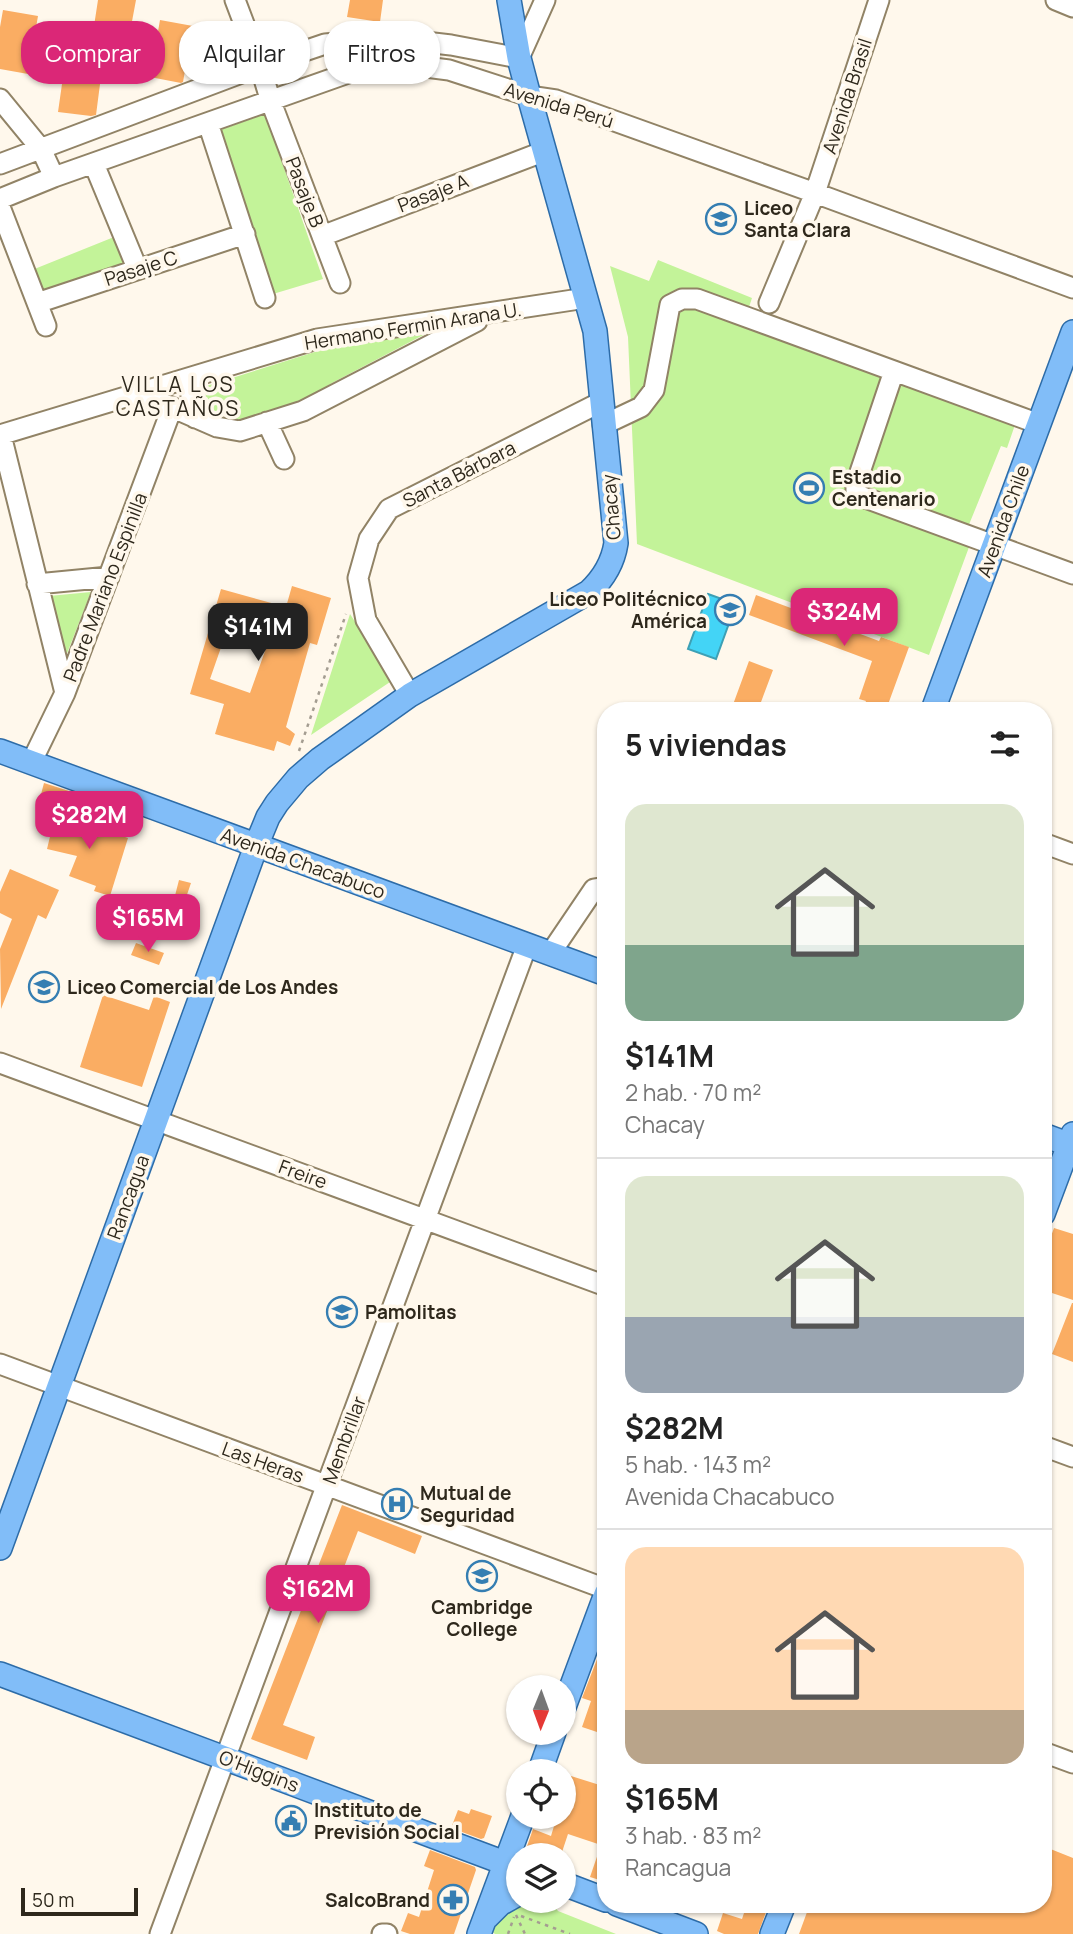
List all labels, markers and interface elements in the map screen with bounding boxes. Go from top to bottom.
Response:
chip: Comprar [21,21,165,84]
chip: Alquilar [179,21,310,84]
chip: Filtros [324,21,440,84]
street label: Avenida Brasil [816,35,878,157]
street label: Avenida Perú [501,76,617,134]
street label: Pasaje B [280,153,330,231]
street label: Pasaje A [394,168,472,218]
place label: Liceo Santa Clara [744,195,851,243]
school or university icon: Liceo Santa Clara [704,202,738,236]
street label: Pasaje C [101,244,181,292]
street label: Hermano Fermin Arana U. [303,296,523,356]
district label: VILLA LOS CASTAÑOS [116,370,240,422]
street label: Santa Bárbara [398,434,520,514]
street label: Avenida Chile [971,461,1035,581]
place label: Estadio Centenario [832,464,935,512]
sports icon: Estadio Centenario [792,471,826,505]
street label: Chacay [595,473,627,541]
street label: Padre Mariano Espinilla [57,489,153,685]
place label: Liceo Politécnico América [549,586,707,634]
pin: $324M [795,588,893,648]
school or university icon: Liceo Politécnico América [713,593,747,627]
text: $324M [807,595,881,627]
pin: $141M [209,604,307,663]
text: $141M [224,610,292,642]
text: 5 viviendas [625,724,787,765]
icon: filters [986,725,1024,763]
pin: $282M [40,792,138,851]
text: $282M [51,798,127,830]
street label: Avenida Chacabuco [217,821,389,905]
icon: home [762,849,888,975]
pin: $165M [99,894,197,954]
text: $165M [112,901,184,933]
school or university icon: Liceo Comercial de Los Andes [27,970,61,1004]
place label: Liceo Comercial de Los Andes [67,974,338,1000]
text: $141M [625,1035,714,1076]
text: 2 hab. · 70 m² [625,1076,761,1108]
text: Chacay [625,1108,705,1140]
street label: Rancagua [101,1151,155,1243]
street label: Freire [275,1153,331,1195]
icon: home [762,1221,888,1347]
school or university icon: Pamolitas [325,1295,359,1329]
place label: Pamolitas [365,1299,457,1325]
street label: Membrillar [316,1392,372,1488]
text: $282M [625,1407,724,1448]
street label: Las Heras [219,1435,307,1489]
text: 5 hab. · 143 m² [625,1448,771,1480]
place label: Mutual de Seguridad [420,1480,515,1528]
text: Avenida Chacabuco [625,1480,835,1512]
hospital icon: Mutual de Seguridad [380,1487,414,1521]
school or university icon: Cambridge College [465,1559,499,1593]
pin: $162M [269,1566,367,1625]
text: $162M [282,1572,354,1604]
icon: home [762,1592,888,1718]
place label: Cambridge College [431,1594,533,1642]
north arrow [506,1675,576,1745]
map controls [506,1675,576,1913]
street label: O'Higgins [215,1744,303,1798]
button: locate [506,1759,576,1829]
text: $165M [625,1778,719,1819]
place label: Instituto de Previsión Social [314,1797,460,1845]
public building icon: Instituto de Previsión Social [274,1804,308,1838]
text: 3 hab. · 83 m² [625,1819,762,1851]
button: layers [506,1843,576,1913]
text: Rancagua [625,1851,731,1883]
pharmacy icon: SalcoBrand [436,1883,470,1917]
scale bar [21,1885,138,1917]
text: 50 m [32,1887,74,1913]
place label: SalcoBrand [325,1887,430,1913]

